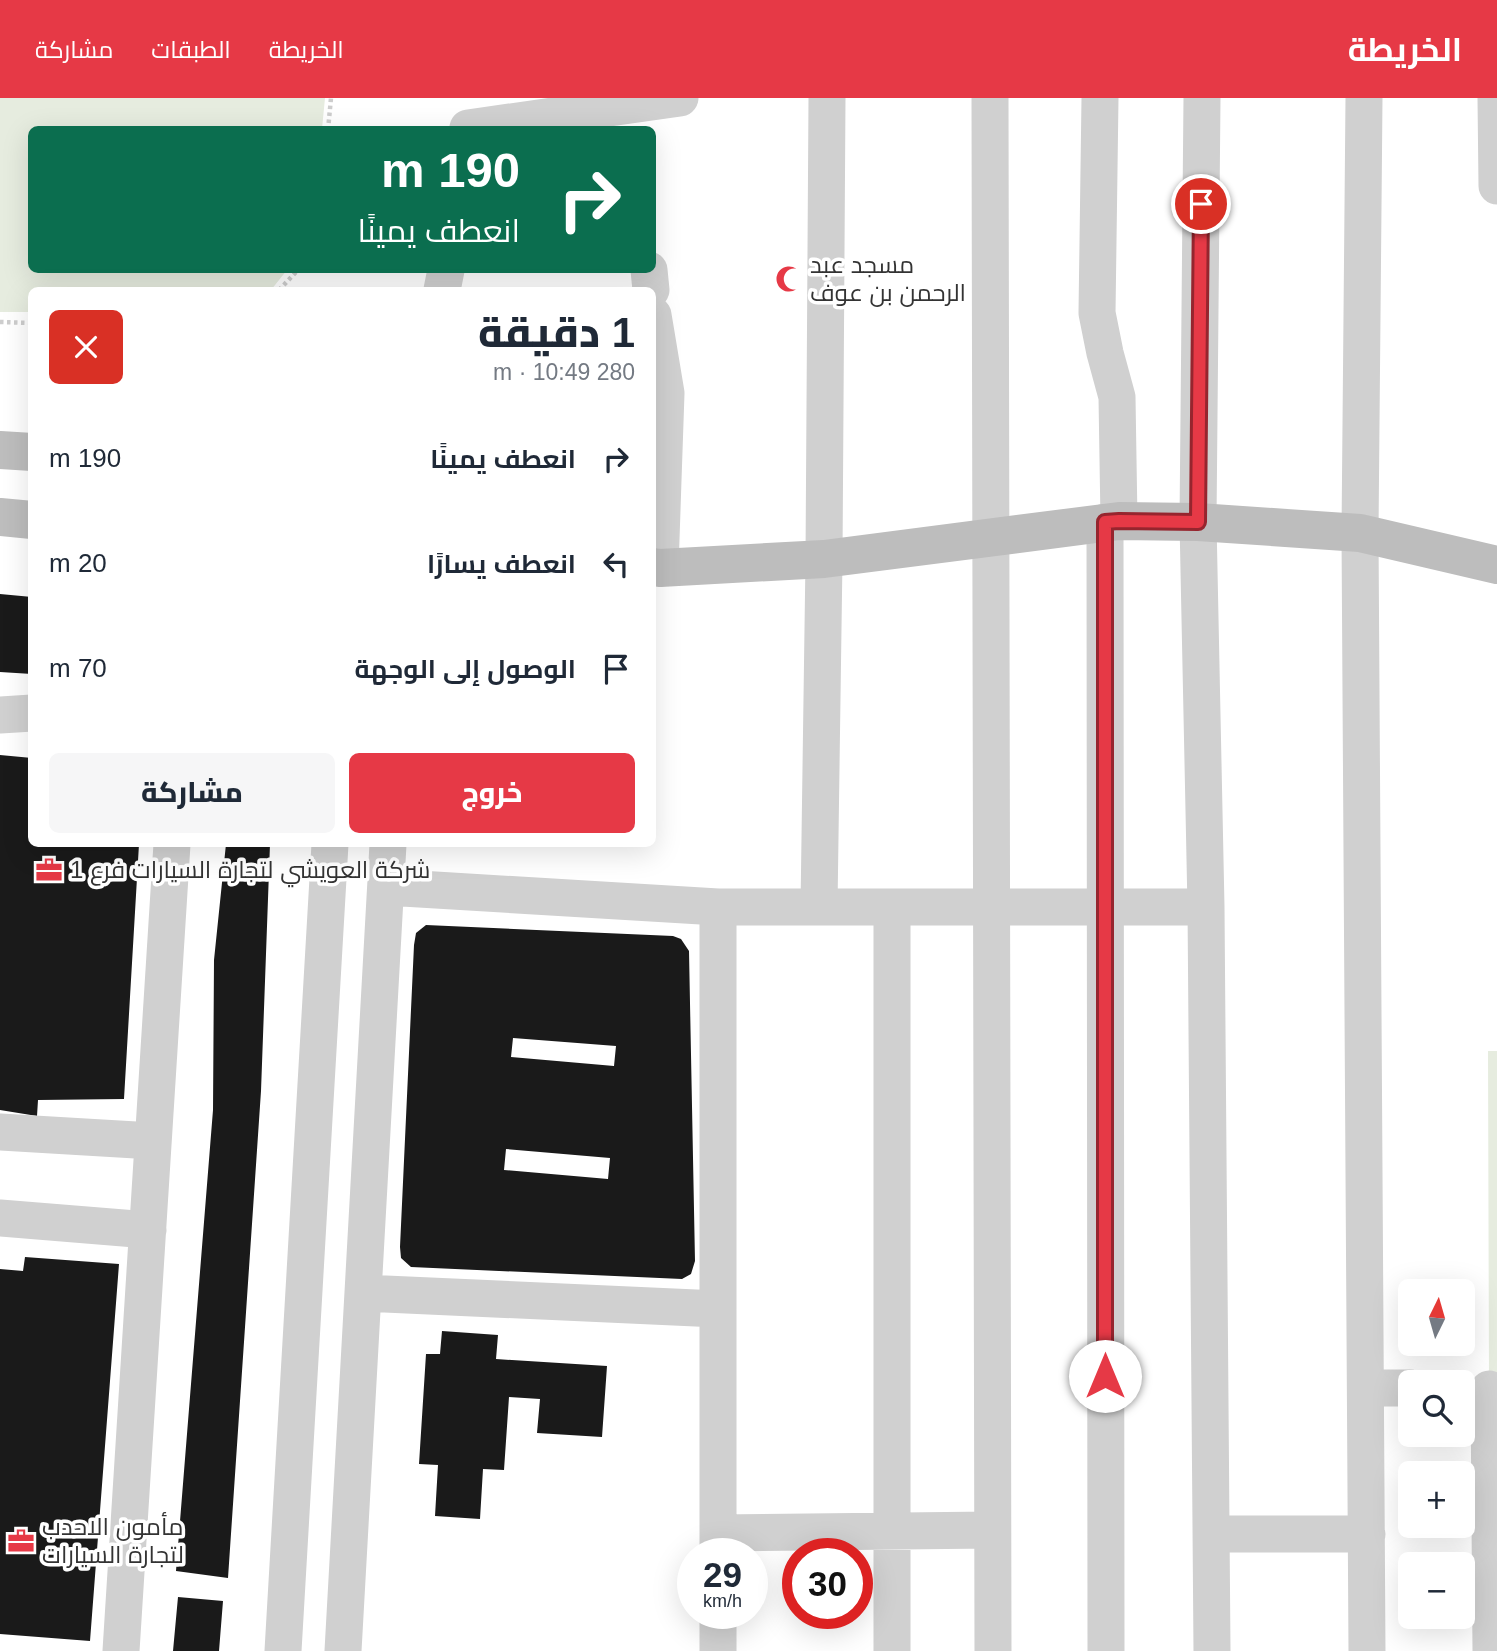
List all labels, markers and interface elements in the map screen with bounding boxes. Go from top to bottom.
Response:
text: الخريطة [1348,31,1462,68]
text: مشاركة [35,36,113,63]
text: الطبقات [151,36,231,63]
text: الخريطة [269,36,344,63]
text: 190 m [381,143,520,197]
icon: right [544,154,635,245]
pin [1171,174,1231,234]
icon: arrive [1182,185,1220,223]
text: انعطف يمينًا [357,213,520,249]
place label: مسجد عبد الرحمن بن عوف [810,251,966,307]
mosque icon: مسجد عبد الرحمن بن عوف [774,264,804,294]
text: 1 دقيقة [478,309,635,356]
button: close [49,310,123,384]
text: 280 m · 10:49 [493,359,635,385]
icon: right [597,440,635,478]
text: 190 m [49,443,121,473]
text: انعطف يمينًا [430,444,576,474]
icon: left [597,545,635,583]
text: 20 m [49,548,107,578]
text: انعطف يسارًا [427,549,576,579]
icon: arrive [597,650,635,688]
text: 70 m [49,653,107,683]
text: الوصول إلى الوجهة [354,654,576,684]
button: مشاركة [49,753,335,833]
button: خروج [349,753,635,833]
office icon: شركة العويشي لتجارة السيارات فرع 1 [34,855,64,885]
place label: شركة العويشي لتجارة السيارات فرع 1 [70,856,430,888]
north arrow [1398,1279,1475,1356]
map controls [1398,1279,1475,1629]
position arrow [1068,1339,1142,1413]
button: search [1398,1370,1475,1447]
button: + [1398,1461,1475,1538]
place label: مأمون الاحدب لتجارة السيارات [42,1511,184,1568]
office icon: مأمون الاحدب لتجارة السيارات [6,1526,36,1556]
speed limit sign: 30 [782,1538,873,1629]
button: − [1398,1552,1475,1629]
text: 29 [703,1555,742,1594]
text: km/h [703,1591,742,1611]

